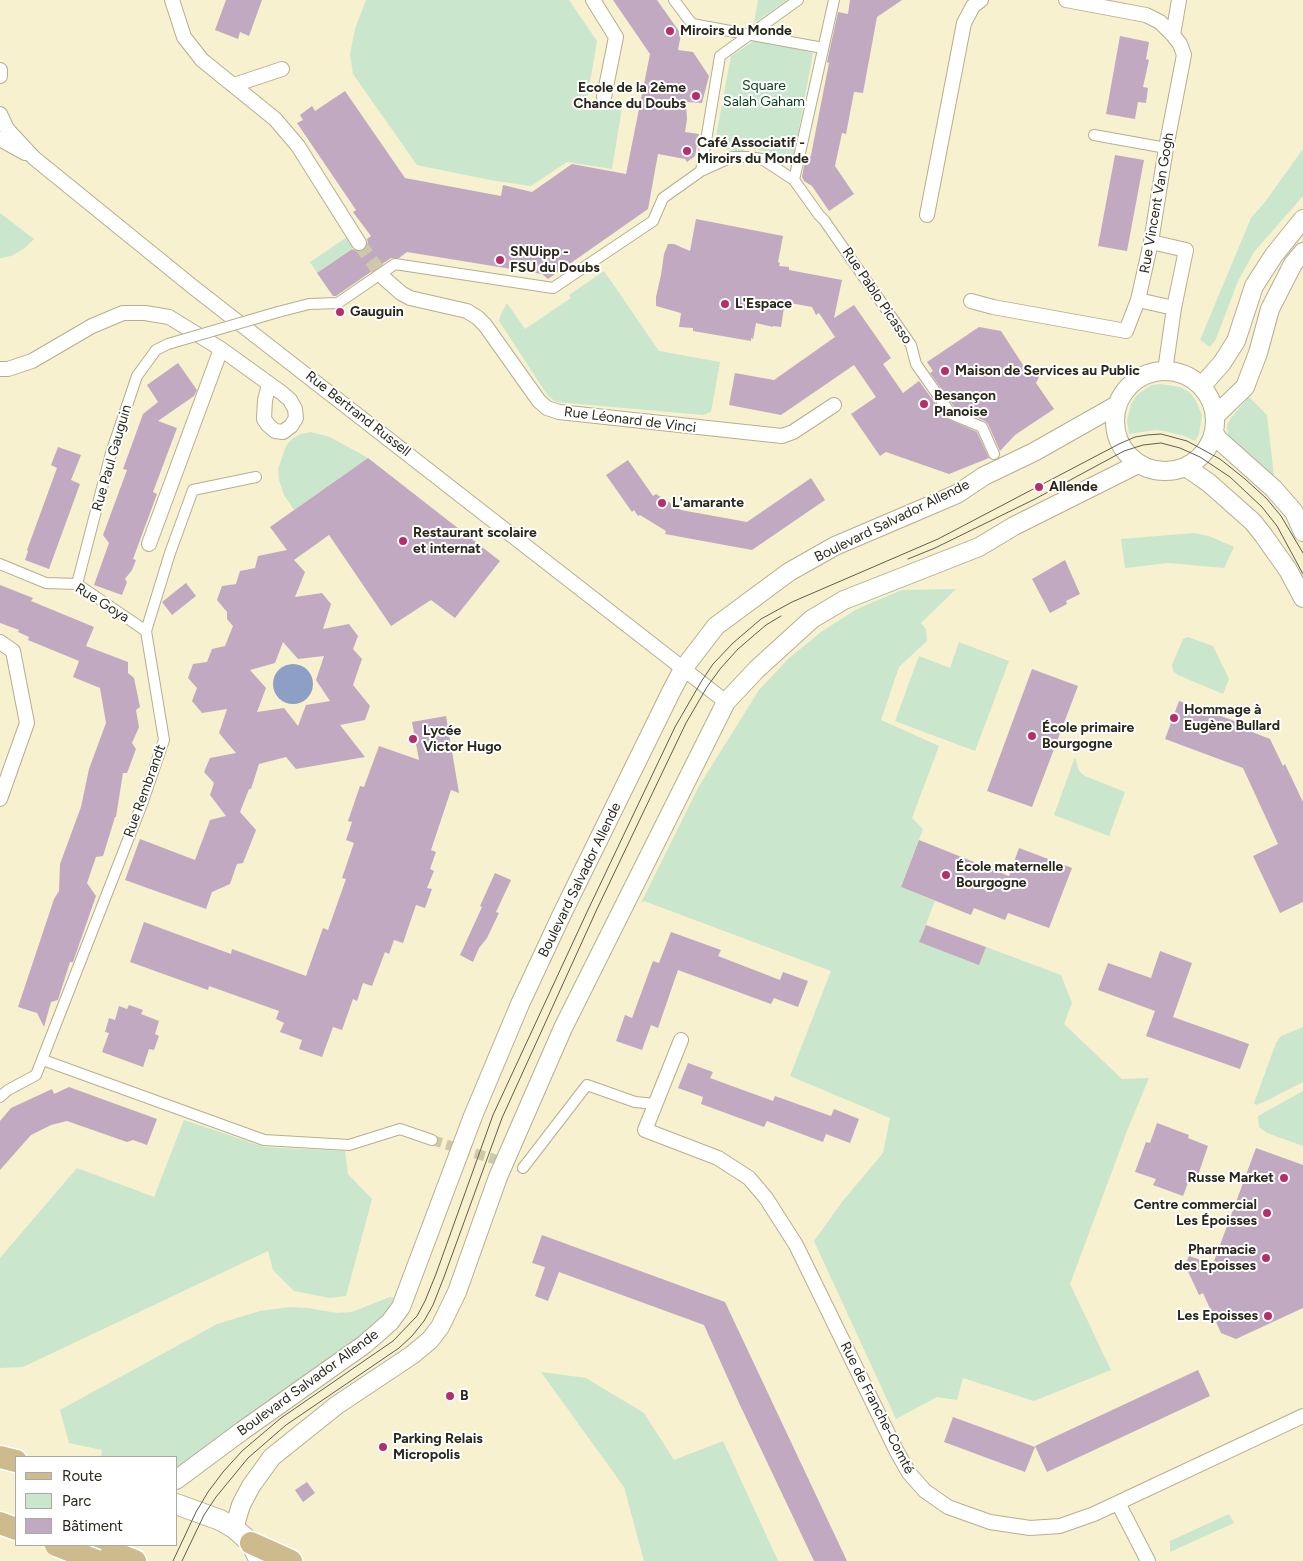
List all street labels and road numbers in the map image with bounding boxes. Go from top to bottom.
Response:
street label: Rue Vincent Van Gogh [1136,131,1178,275]
street label: Rue Pablo Picasso [838,245,916,347]
street label: Rue Bertrand Russell [302,368,414,460]
street label: Rue Paul Gauguin [89,403,135,513]
street label: Rue Léonard de Vinci [563,404,697,436]
street label: Boulevard Salvador Allende [812,476,972,566]
street label: Rue Goya [72,580,132,626]
street label: Rue Rembrandt [120,742,170,840]
street label: Boulevard Salvador Allende [535,800,625,960]
street label: Boulevard Salvador Allende [234,1326,382,1440]
street label: Rue de Franche-Comté [836,1339,918,1477]

